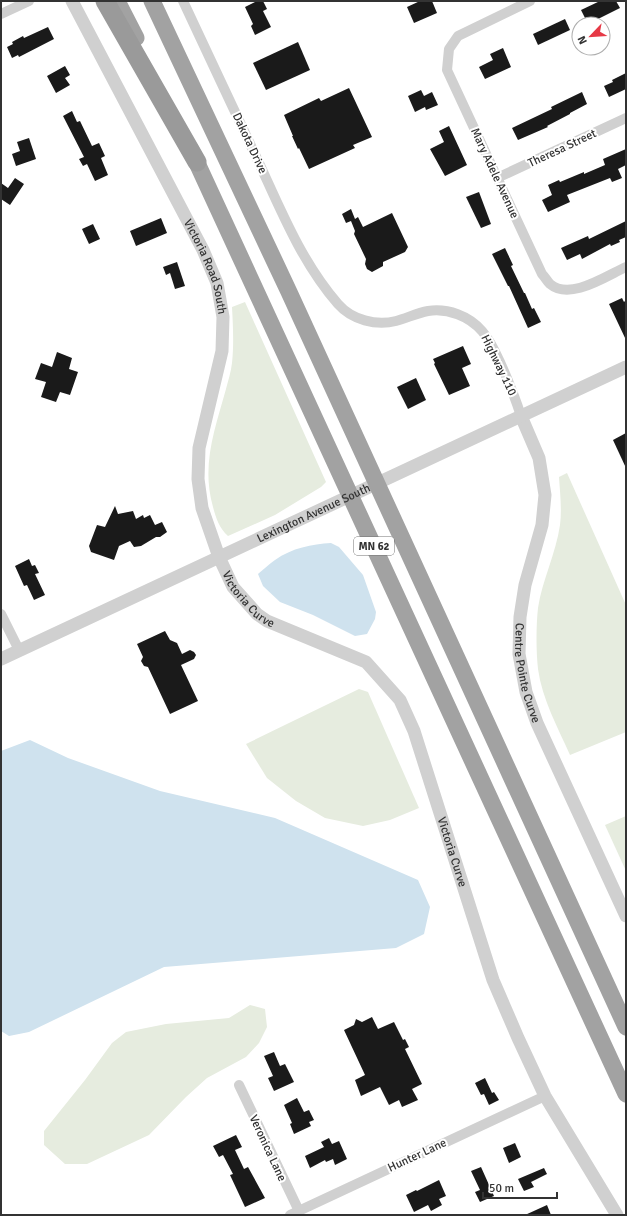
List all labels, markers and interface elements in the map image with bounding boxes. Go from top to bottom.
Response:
north arrow [571,16,611,56]
text: N [575,34,590,46]
street label: Dakota Drive [229,110,270,176]
street label: Mary Adele Avenue [467,126,522,221]
street label: Theresa Street [526,126,599,171]
street label: Victoria Road South [180,217,229,315]
street label: Highway 110 [477,332,520,398]
street label: Lexington Avenue South [255,480,373,546]
road number: MN 62 [354,537,394,555]
street label: Victoria Curve [219,569,276,631]
street label: Centre Pointe Curve [511,623,543,725]
street label: Victoria Curve [434,815,470,889]
street label: Veronica Lane [246,1113,289,1184]
street label: Hunter Lane [385,1135,449,1176]
scale bar [483,1174,557,1200]
text: 50 m [489,1181,514,1196]

